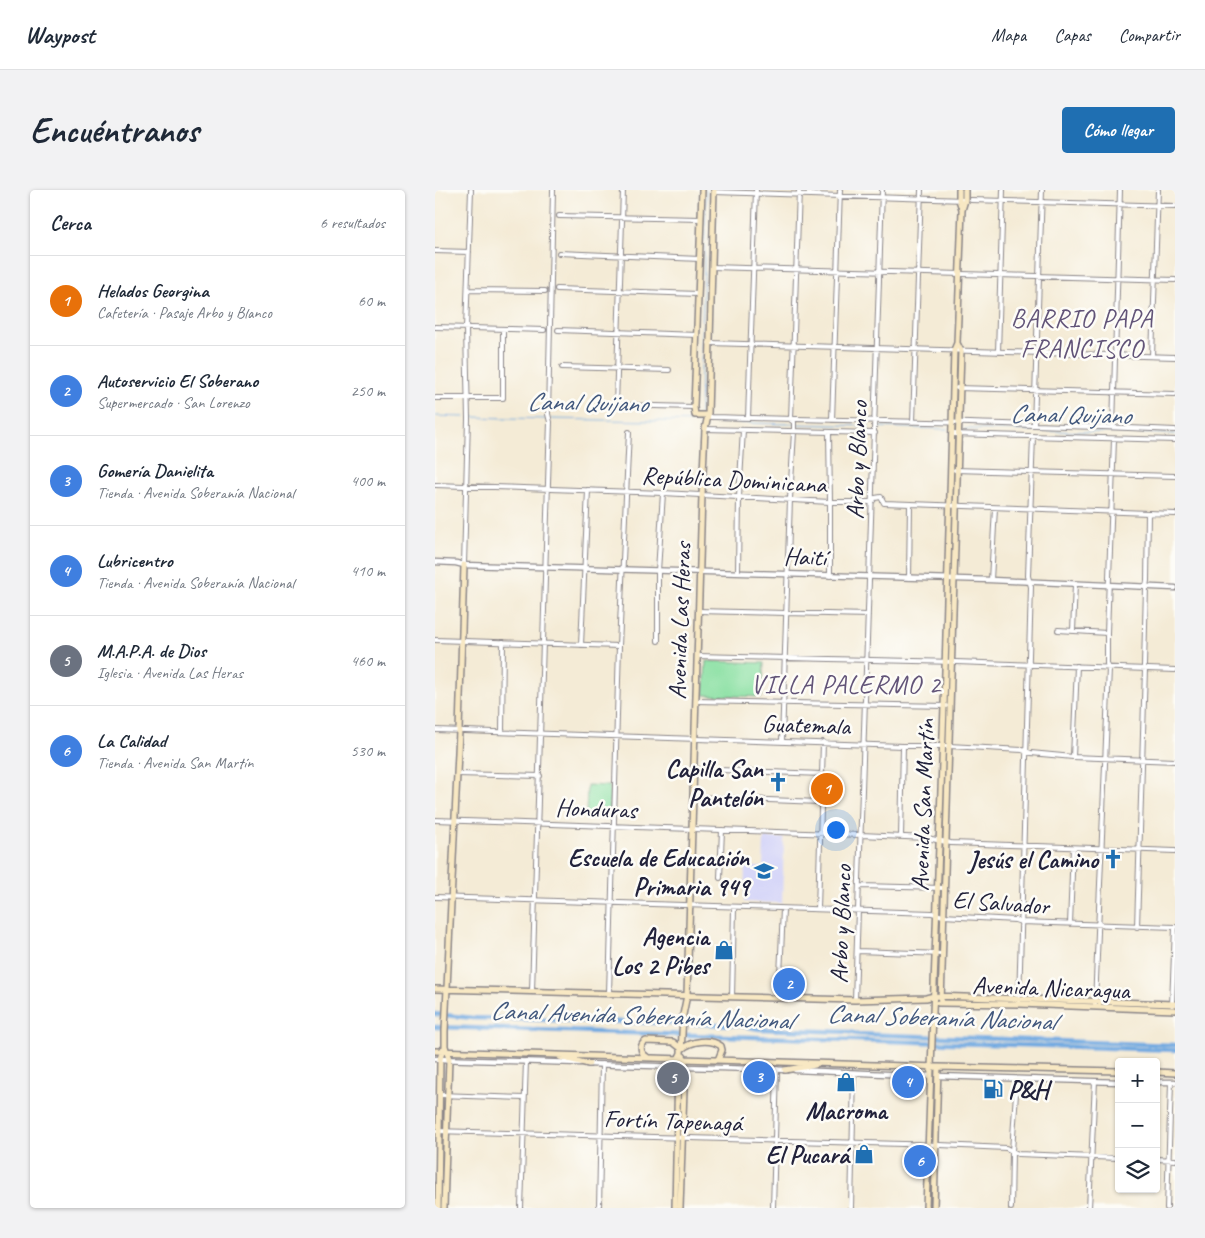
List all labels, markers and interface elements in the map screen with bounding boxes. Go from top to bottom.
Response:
text: Waypost [25,20,95,50]
text: Mapa [991,24,1026,46]
text: Capas [1054,24,1091,46]
text: Compartir [1119,24,1180,46]
button: Cómo llegar [1062,107,1175,153]
text: Encuéntranos [30,108,199,153]
text: Cerca [50,210,91,236]
text: 6 resultados [320,213,385,233]
text: Helados Georgina [97,279,209,303]
text: 1 [62,291,70,311]
text: 60 m [358,291,385,311]
district label: BARRIO PAPA FRANCISCO [1011,302,1154,365]
text: Cafetería · Pasaje Arbo y Blanco [97,303,272,323]
text: Autoservicio El Soberano [97,369,258,393]
text: 2 [62,381,70,401]
text: 250 m [351,381,385,401]
water label: Canal Quijano [527,385,651,420]
text: Supermercado · San Lorenzo [97,393,250,413]
water label: Canal Quijano [1010,397,1134,432]
street label: Arbo y Blanco [839,399,875,520]
text: Gomería Danielita [97,459,213,483]
street label: República Dominicana [641,459,829,501]
text: 3 [62,471,70,491]
text: 400 m [351,471,385,491]
text: Tienda · Avenida Soberanía Nacional [97,483,294,503]
street label: Avenida Las Heras [661,540,699,700]
street label: Haití [783,540,832,574]
text: Lubricentro [97,549,173,573]
text: 4 [62,561,70,581]
text: 410 m [351,561,385,581]
text: Tienda · Avenida Soberanía Nacional [97,573,294,593]
text: M.A.P.A. de Dios [97,639,206,663]
text: 5 [63,651,69,671]
text: 460 m [351,651,385,671]
text: Iglesia · Avenida Las Heras [97,663,243,683]
district label: VILLA PALERMO 2 [751,668,943,701]
street label: Guatemala [761,707,853,743]
street label: Avenida San Martín [904,718,942,892]
text: La Calidad [97,729,166,753]
text: 6 [62,741,70,761]
text: 530 m [351,741,385,761]
text: Tienda · Avenida San Martín [97,753,254,773]
place label: Capilla San Pantelón [665,753,765,814]
pin: 1 [811,770,843,808]
church icon: Capilla San Pantelón [767,771,789,793]
street label: Honduras [555,792,639,826]
your location [823,817,849,843]
place label: Escuela de Educación Primaria 949 [568,842,752,903]
place label: Jesús el Camino [967,844,1100,876]
church icon: Jesús el Camino [1102,848,1124,870]
school or university icon: Escuela de Educación Primaria 949 [753,860,775,882]
street label: Arbo y Blanco [823,863,859,984]
street label: El Salvador [952,884,1052,922]
place label: Agencia Los 2 Pibes [612,921,712,982]
shop icon: Agencia Los 2 Pibes [713,939,735,961]
pin: 2 [773,965,805,1003]
street label: Avenida Nicaragua [972,969,1132,1007]
water label: Canal Avenida Soberanía Nacional [490,994,801,1038]
water label: Canal Soberanía Nacional [827,997,1064,1038]
pin: 3 [743,1058,775,1096]
map controls [1115,1058,1160,1193]
button: + [1115,1058,1160,1103]
pin: 5 [657,1059,689,1097]
pin: 4 [892,1063,924,1101]
shop icon: Macroma [835,1071,857,1093]
place label: P&H [1008,1074,1053,1106]
fuel station icon: P&H [982,1078,1004,1100]
place label: Macroma [805,1095,889,1127]
street label: Fortín Tapenagá [603,1103,745,1139]
button: − [1115,1103,1160,1148]
place label: El Pucará [766,1139,852,1171]
pin: 6 [904,1142,936,1180]
shop icon: El Pucará [853,1143,875,1165]
button: layers [1115,1148,1160,1193]

